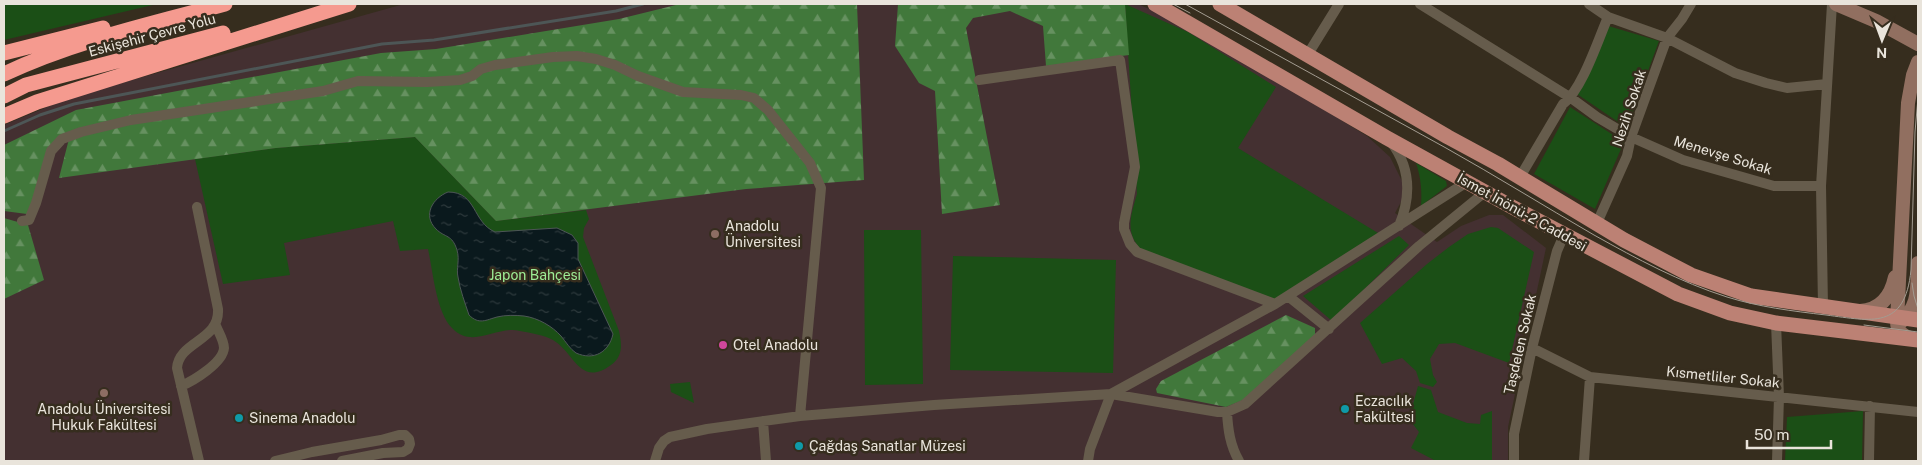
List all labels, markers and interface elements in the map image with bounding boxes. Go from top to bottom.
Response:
street label: Eskişehir Çevre Yolu [87,10,217,60]
north arrow [1857,15,1907,65]
text: N [1876,45,1887,61]
street label: Nezih Sokak [1609,67,1649,149]
street label: Menevşe Sokak [1672,132,1774,178]
street label: İsmet İnönü-2 Caddesi [1455,168,1590,254]
place label: Anadolu Üniversitesi [725,218,801,250]
marker: Anadolu Üniversitesi [709,228,721,240]
park label: Japon Bahçesi [489,267,581,283]
street label: Taşdelen Sokak [1501,292,1539,396]
place label: Otel Anadolu [733,337,818,353]
marker: Otel Anadolu [717,339,729,351]
street label: Kısmetliler Sokak [1665,363,1781,391]
marker: Anadolu Üniversitesi Hukuk Fakültesi [98,387,110,399]
place label: Eczacılık Fakültesi [1355,393,1414,425]
place label: Anadolu Üniversitesi Hukuk Fakültesi [37,399,171,433]
marker: Eczacılık Fakültesi [1339,403,1351,415]
place label: Sinema Anadolu [249,410,355,426]
marker: Sinema Anadolu [233,412,245,424]
scale bar [1747,418,1831,450]
text: 50 m [1754,426,1789,443]
place label: Çağdaş Sanatlar Müzesi [809,438,966,454]
marker: Çağdaş Sanatlar Müzesi [793,440,805,452]

